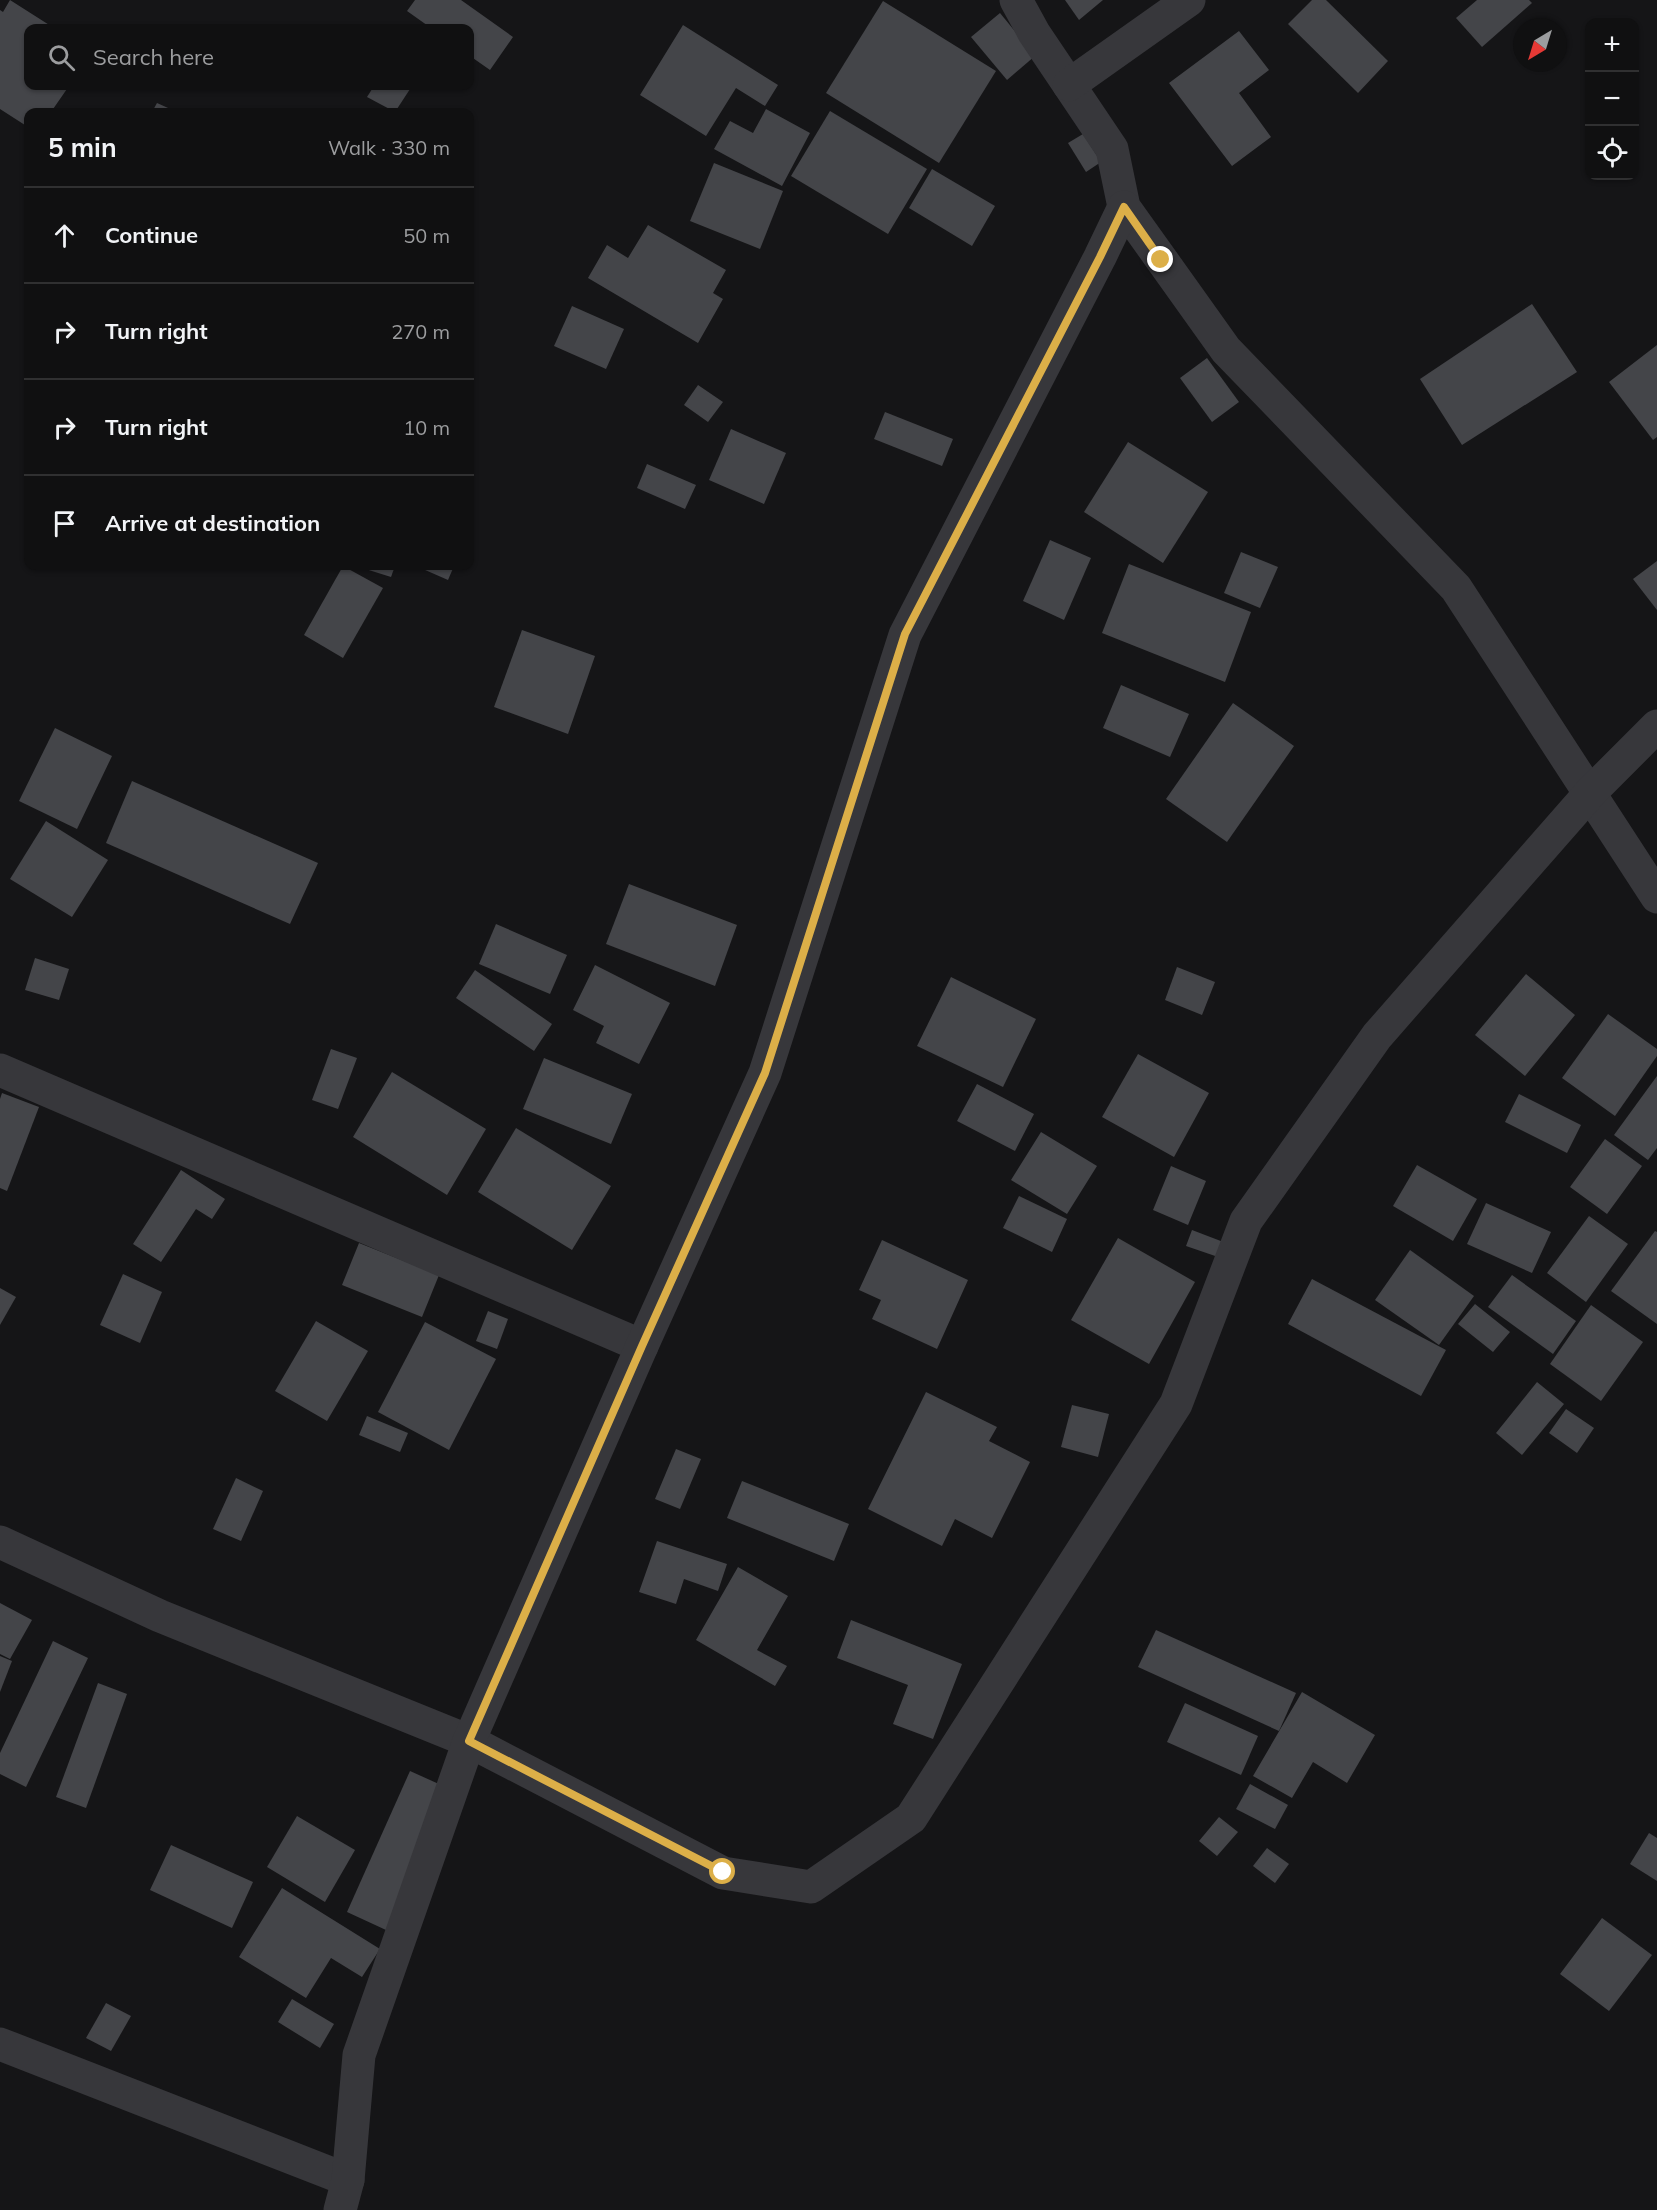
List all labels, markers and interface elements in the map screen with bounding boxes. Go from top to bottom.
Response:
north arrow [1513,18,1567,72]
map controls [1585,18,1639,180]
button: + [1585,18,1639,72]
search box [24,24,474,90]
icon: search [45,41,78,74]
text: Search here [93,43,214,71]
button: − [1585,72,1639,126]
button: locate [1585,126,1639,180]
text: 5 min [48,131,117,164]
text: Walk · 330 m [328,135,450,160]
icon: ahead [48,219,81,252]
text: Continue [105,221,198,249]
text: 50 m [403,223,450,248]
route end [1147,246,1173,272]
icon: right [48,315,81,348]
text: Turn right [105,317,208,345]
text: 270 m [391,319,450,344]
icon: right [48,411,81,444]
text: Turn right [105,413,208,441]
text: 10 m [403,415,450,440]
icon: arrive [48,507,81,540]
text: Arrive at destination [105,509,320,537]
route start [709,1858,735,1884]

